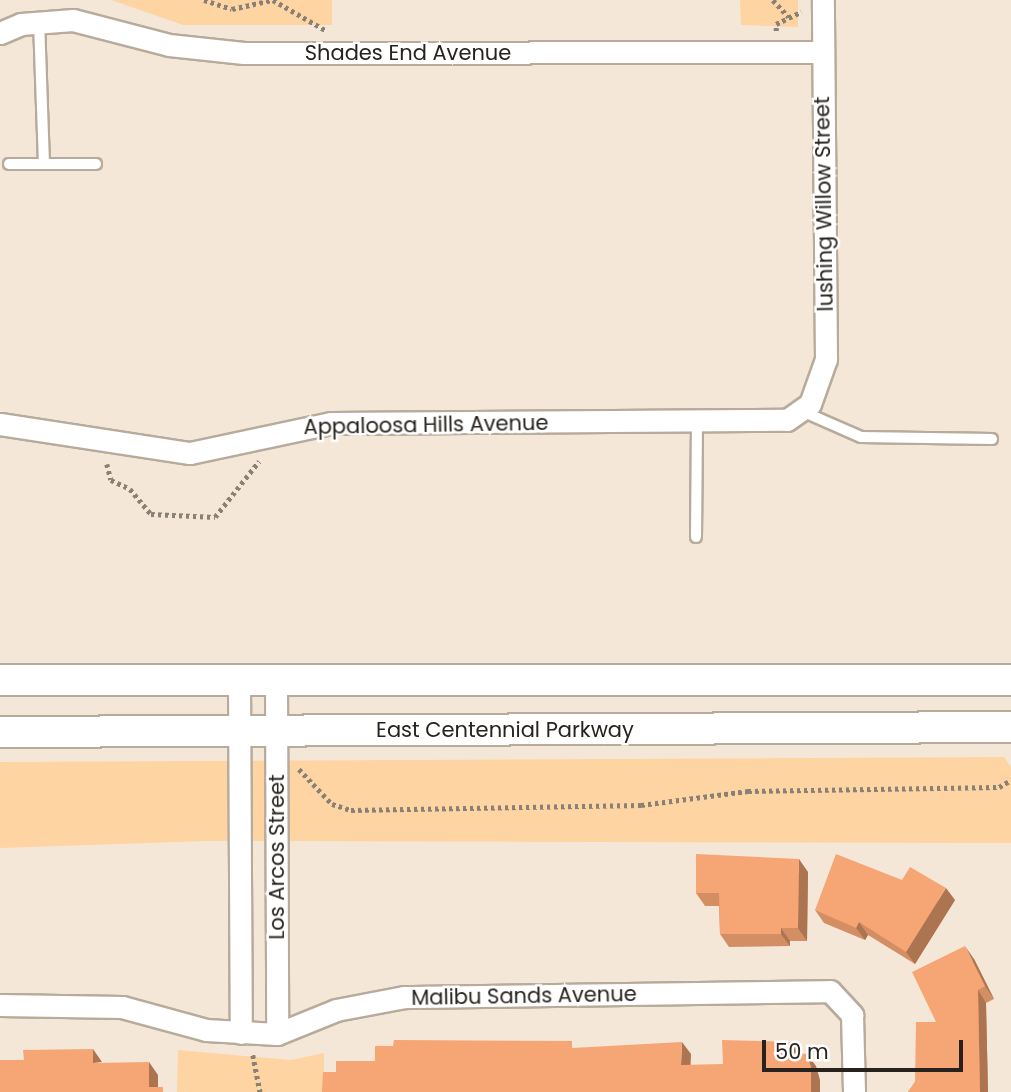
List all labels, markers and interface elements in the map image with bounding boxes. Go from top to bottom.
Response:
street label: Shades End Avenue [305,40,511,66]
street label: lushing Willow Street [810,96,838,312]
street label: Appaloosa Hills Avenue [303,410,549,440]
street label: East Centennial Parkway [376,717,634,743]
street label: Los Arcos Street [264,774,290,940]
street label: Malibu Sands Avenue [411,981,637,1011]
scale bar [766,1026,967,1070]
text: 50 m [775,1037,829,1066]

